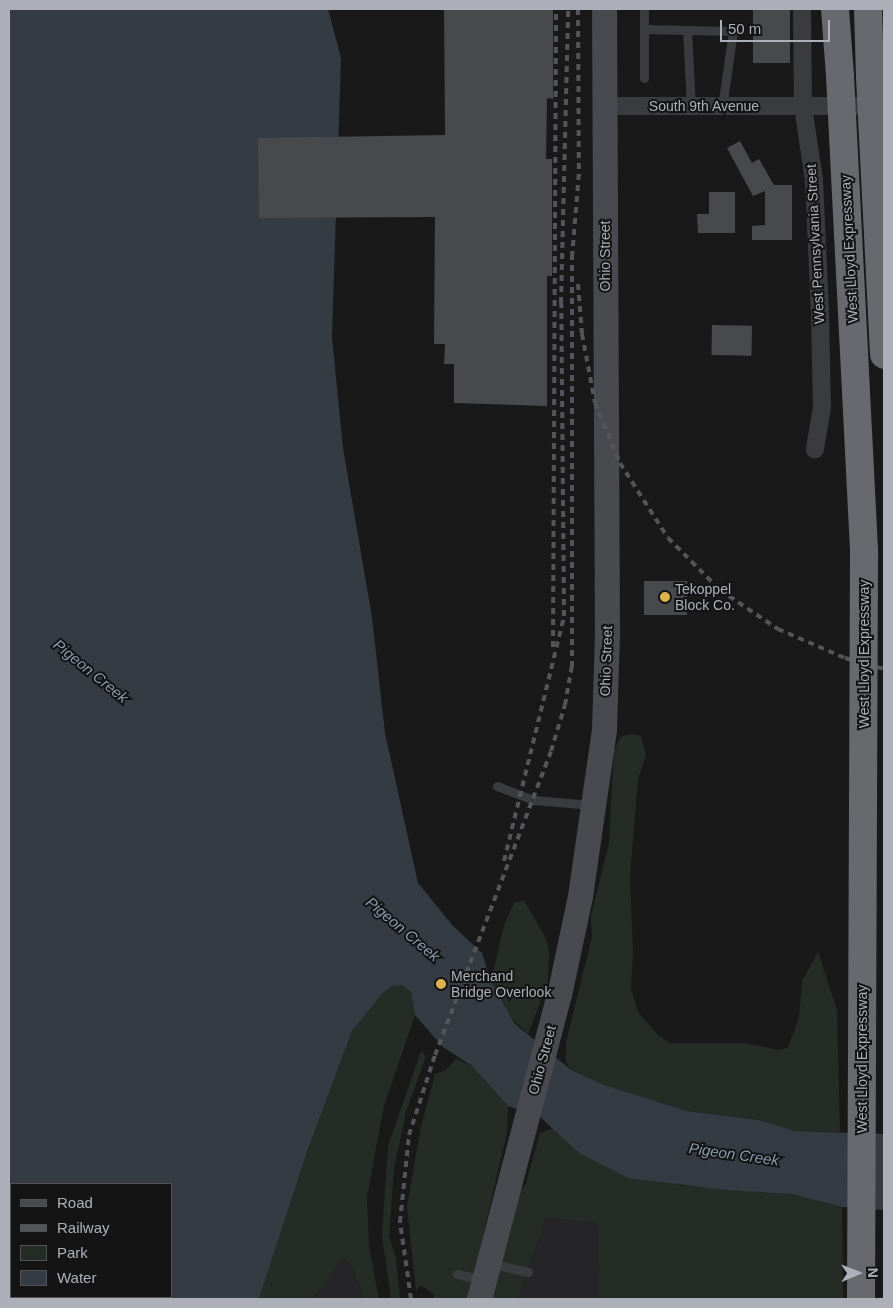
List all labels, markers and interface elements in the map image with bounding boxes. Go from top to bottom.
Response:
scale bar [723,10,833,42]
text: 50 m [728,20,761,37]
street label: South 9th Avenue [648,98,760,114]
street label: West Pennsylvania Street [802,164,828,324]
street label: West Lloyd Expressway [837,174,861,324]
street label: Ohio Street [597,221,613,291]
street label: West Lloyd Expressway [856,580,872,728]
place label: Tekoppel Block Co. [675,581,735,614]
marker: Tekoppel Block Co. [659,591,671,603]
street label: Ohio Street [596,625,616,697]
water label: Pigeon Creek [50,635,132,707]
water label: Pigeon Creek [362,893,444,965]
place label: Merchand Bridge Overlook [451,968,551,1000]
marker: Merchand Bridge Overlook [435,978,447,990]
street label: West Lloyd Expressway [854,985,870,1133]
street label: Ohio Street [525,1024,559,1096]
water label: Pigeon Creek [688,1139,780,1169]
legend [10,1183,172,1298]
text: Road [57,1194,93,1211]
text: Railway [57,1219,110,1236]
text: Park [57,1244,88,1261]
north arrow [833,1248,883,1298]
text: N [865,1268,881,1278]
text: Water [57,1269,96,1286]

